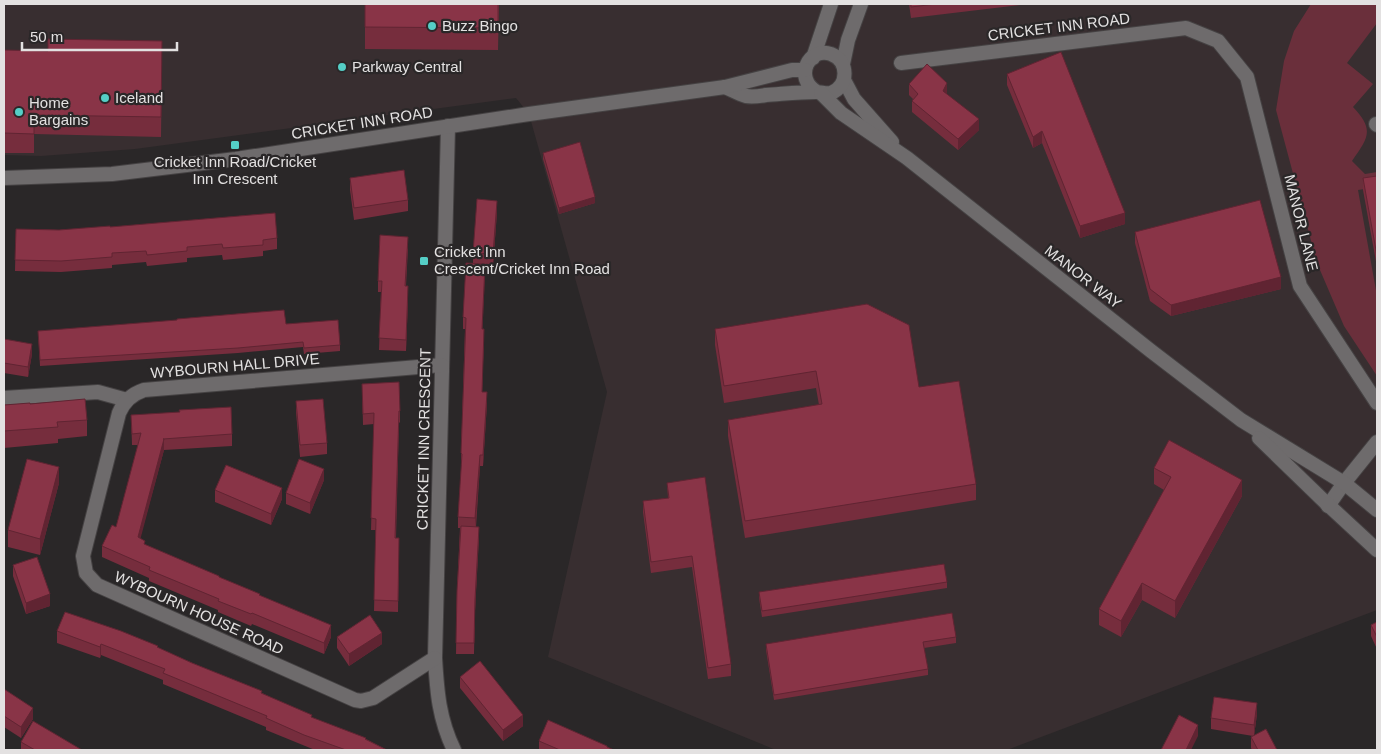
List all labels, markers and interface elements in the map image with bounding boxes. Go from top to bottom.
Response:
street label: CRICKET INN ROAD [987,9,1131,44]
place label: Buzz Bingo [442,17,518,34]
scale bar [22,20,178,52]
marker: Buzz Bingo [426,20,438,32]
text: 50 m [30,28,63,45]
place label: Parkway Central [352,58,462,75]
marker: Parkway Central [336,61,348,73]
place label: Iceland [115,89,163,106]
marker: Iceland [99,92,111,104]
place label: Home Bargains [29,94,88,128]
street label: CRICKET INN ROAD [290,103,434,142]
marker: Home Bargains [13,106,25,118]
marker: Cricket Inn Road/Cricket Inn Crescent [229,139,241,151]
place label: Cricket Inn Road/Cricket Inn Crescent [154,153,317,187]
street label: MANOR LANE [1281,173,1322,273]
street label: MANOR WAY [1042,241,1125,312]
place label: Cricket Inn Crescent/Cricket Inn Road [434,243,610,277]
marker: Cricket Inn Crescent/Cricket Inn Road [418,255,430,267]
street label: CRICKET INN CRESCENT [413,348,434,530]
street label: WYBOURN HALL DRIVE [150,350,320,381]
street label: WYBOURN HOUSE ROAD [112,567,287,658]

